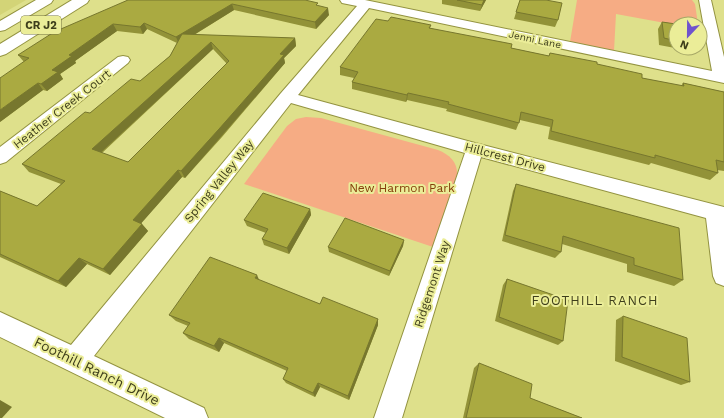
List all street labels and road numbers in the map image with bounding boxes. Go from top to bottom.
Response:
road number: CR J2 [21,16,61,34]
street label: Jenni Lane [508,29,562,50]
street label: Heather Creek Court [10,67,114,151]
street label: Spring Valley Way [181,136,257,225]
street label: Hillcrest Drive [463,139,547,175]
street label: Ridgemont Way [411,238,453,329]
street label: Foothill Ranch Drive [32,334,162,408]

